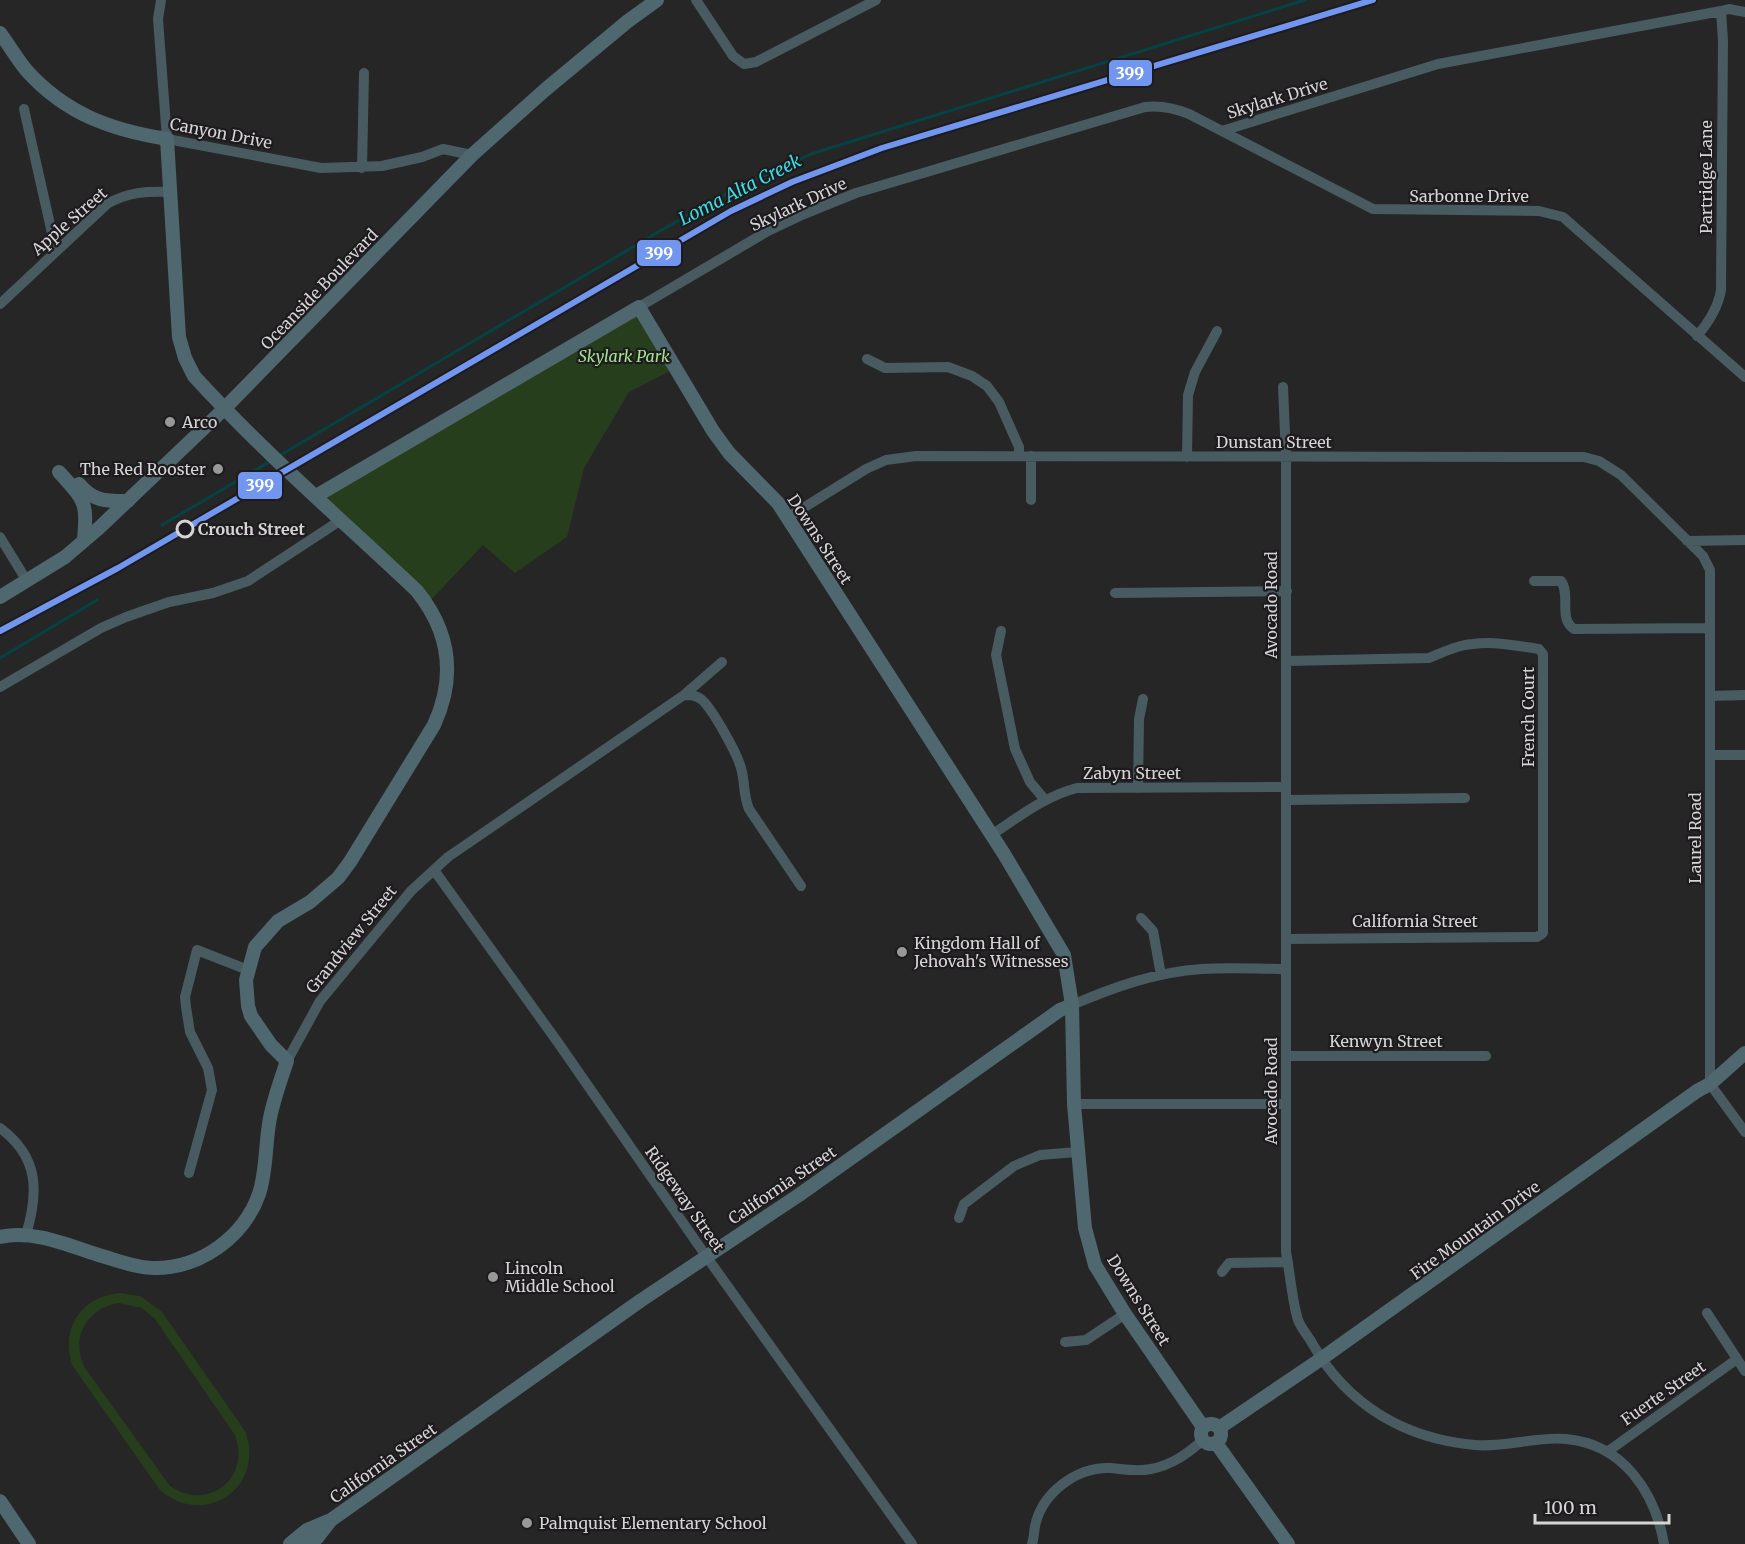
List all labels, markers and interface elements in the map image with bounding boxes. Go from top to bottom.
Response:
line badge: 399 [1108,59,1153,87]
text: 399 [1116,63,1144,83]
street label: Skylark Drive [1224,73,1330,123]
street label: Canyon Drive [168,113,274,153]
street label: Partridge Lane [1696,120,1716,234]
water label: Loma Alta Creek [675,149,805,230]
street label: Skylark Drive [747,173,849,235]
street label: Apple Street [26,182,111,260]
street label: Sarbonne Drive [1409,186,1529,206]
street label: Oceanside Boulevard [256,224,382,353]
line badge: 399 [636,239,682,267]
text: 399 [645,243,673,263]
park label: Skylark Park [578,346,670,366]
place label: Arco [181,412,217,432]
marker: Arco [163,415,177,429]
street label: Dunstan Street [1216,432,1333,452]
place label: The Red Rooster [80,459,206,479]
marker: The Red Rooster [211,462,225,476]
line badge: 399 [237,471,283,500]
text: 399 [246,475,274,495]
street label: Downs Street [783,490,857,588]
place label: Crouch Street [198,519,305,539]
marker: Crouch Street [176,520,194,538]
street label: Avocado Road [1261,551,1281,660]
street label: French Court [1518,666,1538,767]
street label: Zabyn Street [1083,763,1182,783]
street label: Laurel Road [1685,792,1705,884]
street label: Grandview Street [301,880,401,997]
street label: California Street [1352,911,1479,931]
place label: Kingdom Hall of Jehovah's Witnesses [913,933,1069,971]
marker: Kingdom Hall of Jehovah's Witnesses [895,945,909,959]
street label: Kenwyn Street [1329,1031,1444,1051]
street label: Avocado Road [1261,1037,1281,1146]
street label: California Street [724,1141,840,1228]
street label: Ridgeway Street [641,1142,729,1256]
street label: Fire Mountain Drive [1406,1176,1544,1284]
street label: Downs Street [1103,1251,1175,1350]
place label: Lincoln Middle School [505,1258,615,1296]
marker: Lincoln Middle School [486,1270,500,1284]
street label: Fuerte Street [1617,1356,1710,1430]
street label: California Street [326,1418,441,1507]
scale bar [1535,1487,1668,1525]
text: 100 m [1544,1496,1597,1519]
place label: Palmquist Elementary School [539,1513,767,1533]
marker: Palmquist Elementary School [520,1516,534,1530]

